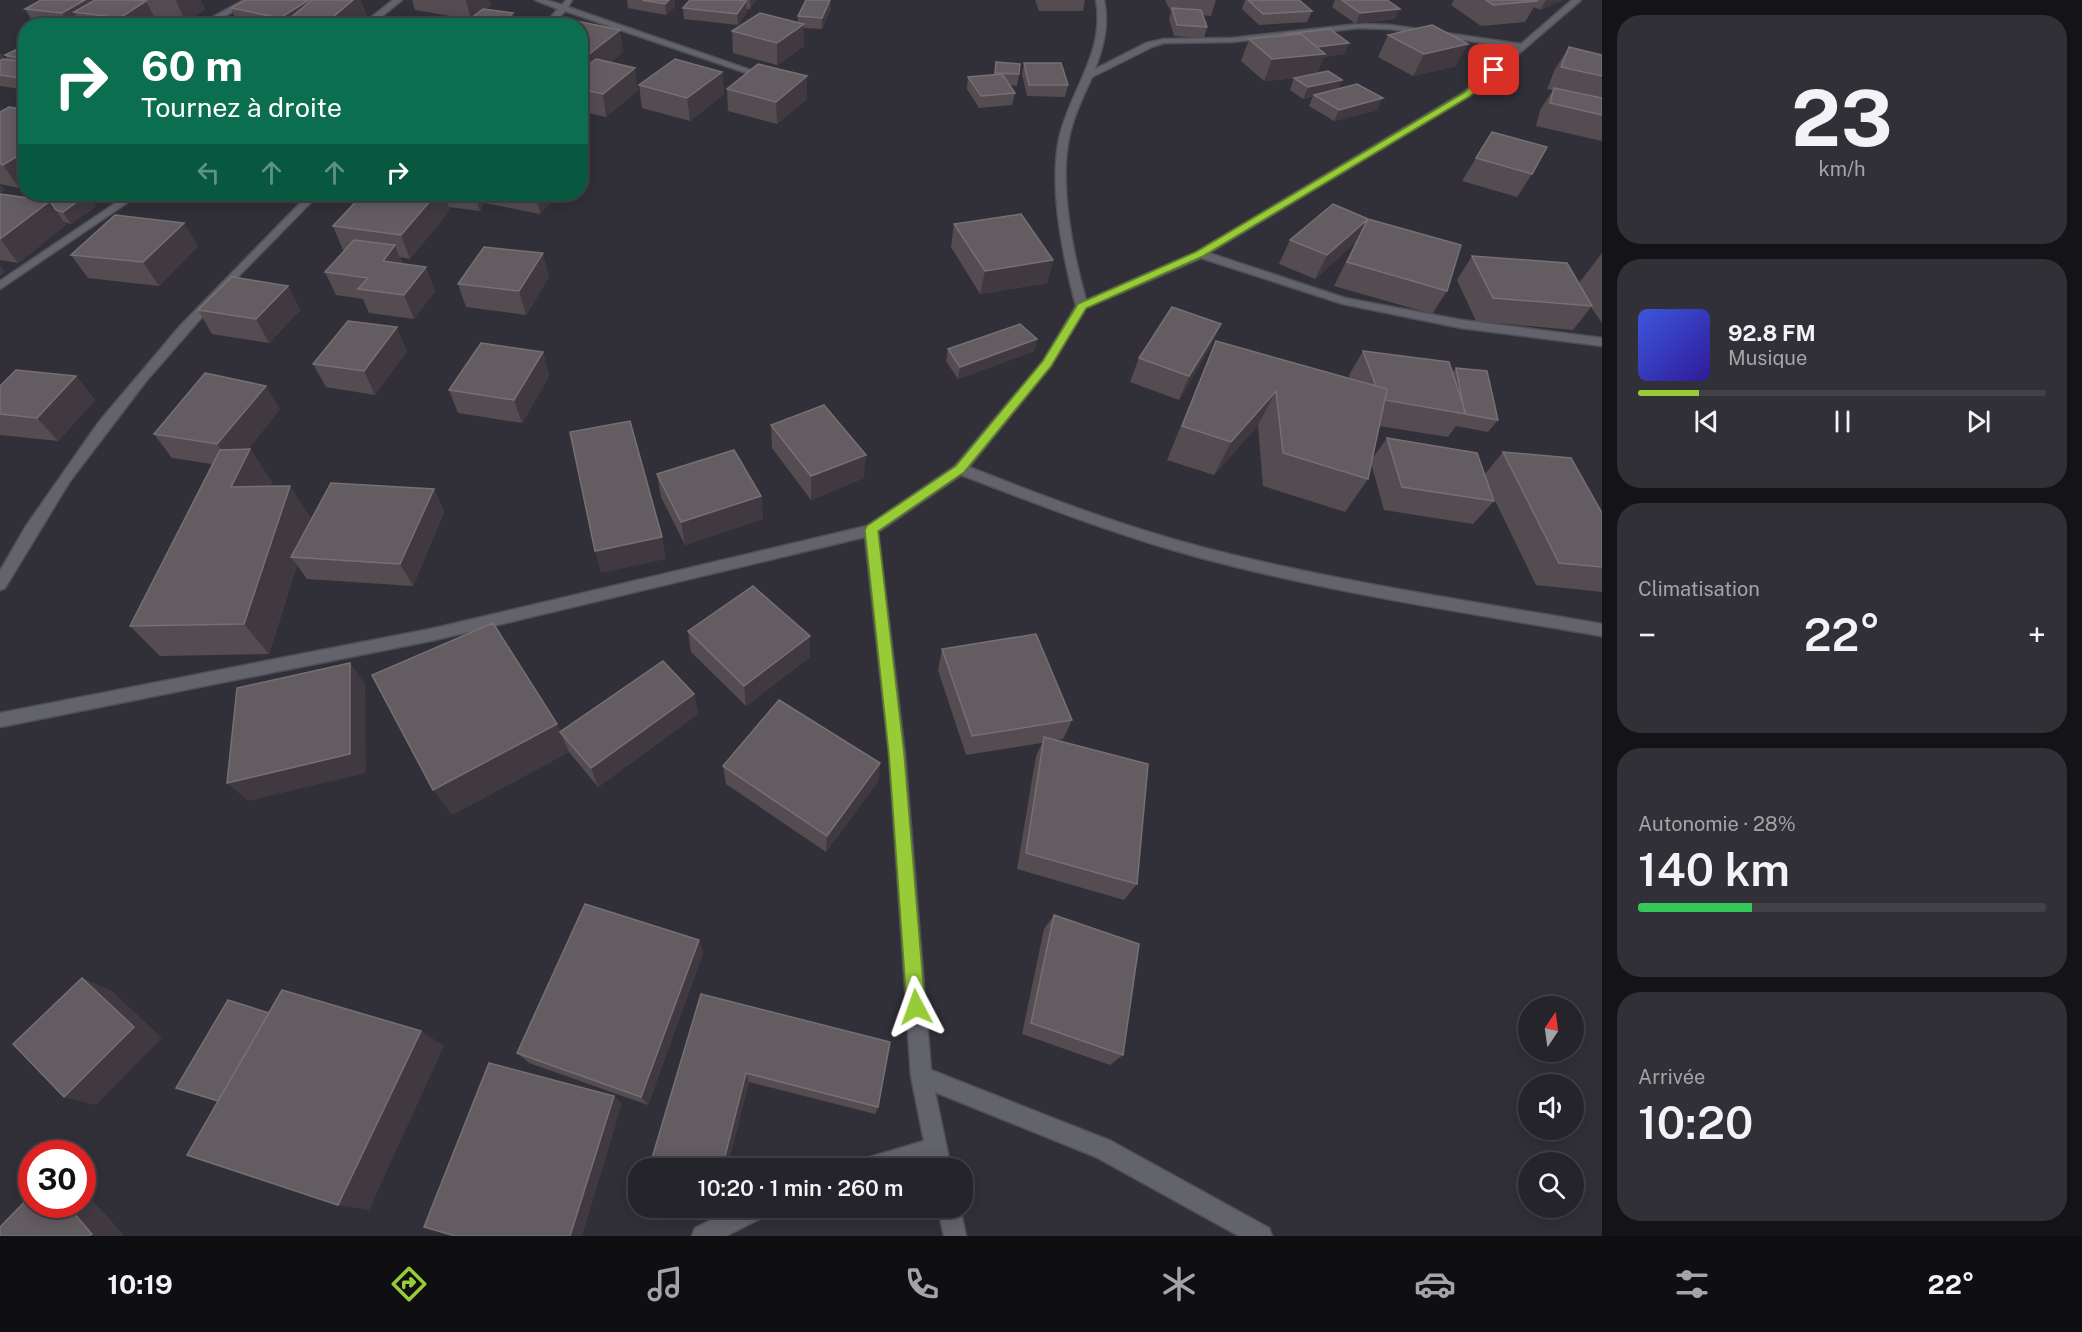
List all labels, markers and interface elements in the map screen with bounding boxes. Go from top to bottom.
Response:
text: 60 m [141,41,243,90]
icon: right [42,42,120,120]
pin [1468,44,1519,95]
icon: arrive [1477,53,1510,86]
text: 23 [1791,72,1893,164]
text: Tournez à droite [141,91,342,123]
icon: left [192,156,225,189]
icon: ahead [255,156,288,189]
icon: ahead [318,156,351,189]
icon: right [381,156,414,189]
text: km/h [1818,157,1866,181]
text: 92.8 FM [1728,320,1816,346]
text: Musique [1728,346,1807,370]
icon: previous [1690,405,1723,438]
icon: pause [1826,405,1859,438]
icon: next [1962,405,1995,438]
text: Climatisation [1638,577,1760,601]
text: 22° [1804,608,1880,661]
text: − [1638,616,1656,654]
text: + [2028,616,2046,654]
text: Autonomie · 28% [1638,812,1796,836]
text: 140 km [1638,843,1790,896]
position arrow [884,975,948,1039]
north arrow [1518,996,1584,1062]
map controls [1518,996,1584,1218]
text: Arrivée [1638,1065,1705,1089]
button: sound [1518,1074,1584,1140]
text: 10:20 [1638,1096,1753,1149]
speed limit sign: 30 [18,1140,96,1218]
button: search [1518,1152,1584,1218]
text: 10:20 · 1 min · 260 m [698,1175,903,1201]
icon: directions [388,1263,430,1305]
icon: music [644,1263,686,1305]
icon: phone [901,1263,943,1305]
icon: climate [1158,1263,1200,1305]
icon: car [1414,1263,1456,1305]
icon: filters [1671,1263,1713,1305]
text: 10:19 [107,1268,173,1300]
text: 22° [1928,1268,1975,1300]

